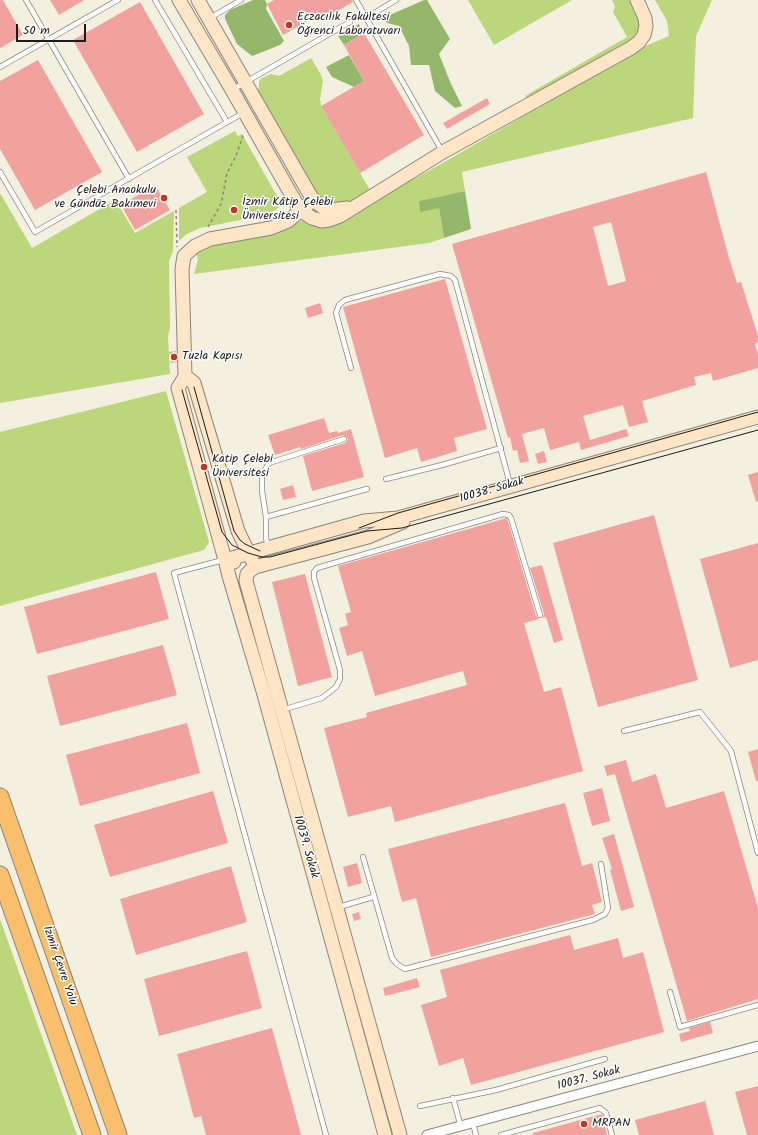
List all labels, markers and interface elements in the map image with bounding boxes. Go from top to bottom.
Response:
place label: Eczacılık Fakültesi Öğrenci Laboratuvarı [297,11,400,39]
scale bar [18,16,88,42]
marker: Eczacılık Fakültesi Öğrenci Laboratuvarı [284,20,294,30]
text: 50 m [23,21,50,40]
place label: Çelebi Anaokulu ve Gündüz Bakımevi [55,184,156,212]
marker: Çelebi Anaokulu ve Gündüz Bakımevi [159,193,169,203]
place label: İzmir Kâtip Çelebi Üniversitesi [242,196,333,224]
marker: İzmir Kâtip Çelebi Üniversitesi [229,205,239,215]
place label: Tuzla Kapısı [182,350,243,364]
marker: Tuzla Kapısı [169,352,179,362]
place label: Katip Çelebi Üniversitesi [212,453,273,481]
marker: Katip Çelebi Üniversitesi [199,462,209,472]
street label: 10038. Sokak [458,475,526,507]
street label: 10039. Sokak [289,814,321,880]
street label: İzmir Çevre Yolu [39,924,79,1008]
street label: 10037. Sokak [556,1064,622,1094]
place label: MRPAN [592,1117,630,1131]
marker: MRPAN [579,1119,589,1129]

